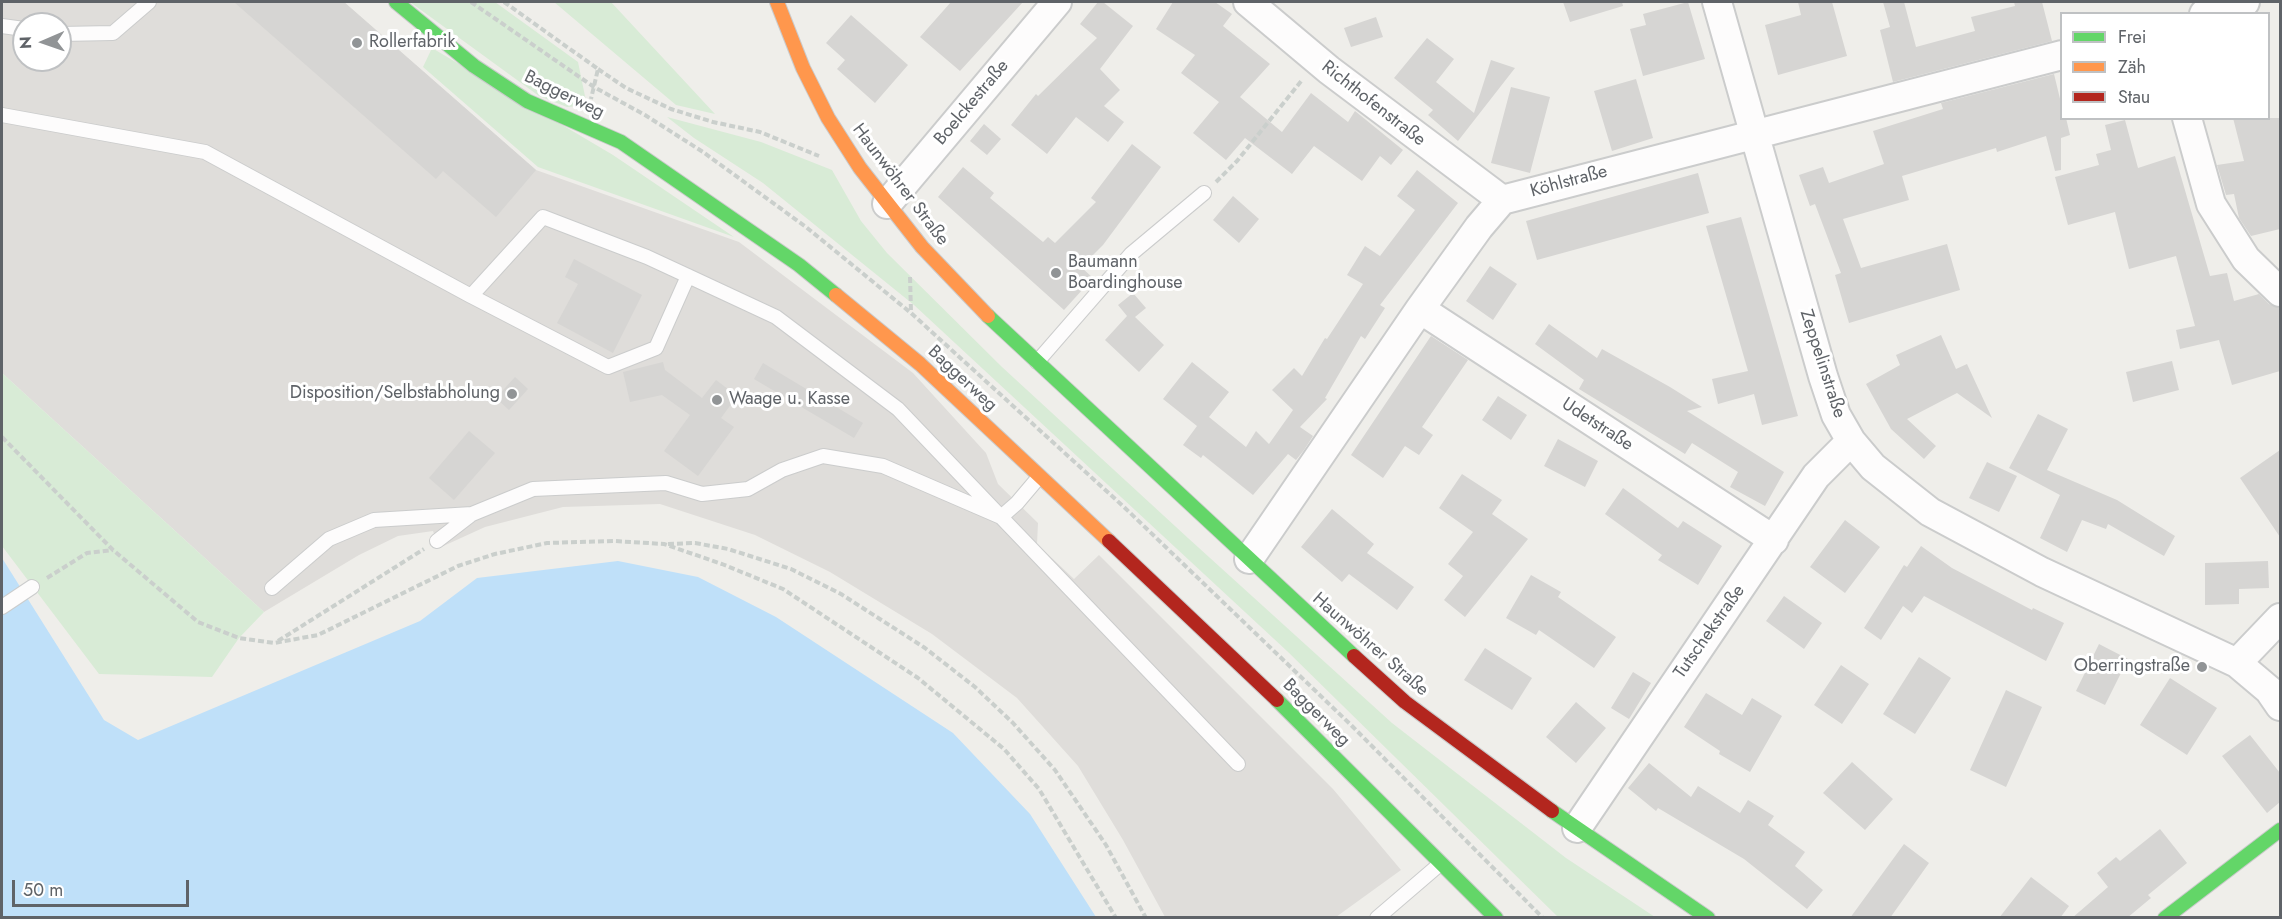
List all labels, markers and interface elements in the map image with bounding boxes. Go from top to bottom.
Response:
north arrow [12,12,72,72]
legend [2060,12,2270,120]
text: Frei [2118,24,2147,50]
place label: Rollerfabrik [369,32,455,54]
text: N [14,36,37,49]
marker: Rollerfabrik [350,36,364,50]
text: Zäh [2118,54,2146,80]
street label: Boelckestraße [930,56,1014,150]
street label: Richthofenstraße [1317,57,1429,151]
street label: Baggerweg [520,66,608,124]
text: Stau [2118,84,2150,110]
street label: Haunwöhrer Straße [847,120,953,250]
street label: Köhlstraße [1528,161,1610,203]
place label: Baumann Boardinghouse [1068,252,1183,294]
marker: Baumann Boardinghouse [1049,266,1063,280]
street label: Zeppelinstraße [1794,307,1850,421]
street label: Baggerweg [923,342,1001,416]
place label: Disposition/Selbstabholung [290,383,500,405]
marker: Disposition/Selbstabholung [505,387,519,401]
place label: Waage u. Kasse [729,389,850,411]
marker: Waage u. Kasse [710,393,724,407]
street label: Udetstraße [1557,394,1637,456]
street label: Tutschekstraße [1670,581,1750,683]
street label: Haunwöhrer Straße [1308,589,1432,701]
place label: Oberringstraße [2074,656,2190,678]
marker: Oberringstraße [2195,660,2209,674]
street label: Baggerweg [1278,675,1354,751]
scale bar [15,868,192,906]
text: 50 m [23,877,63,903]

